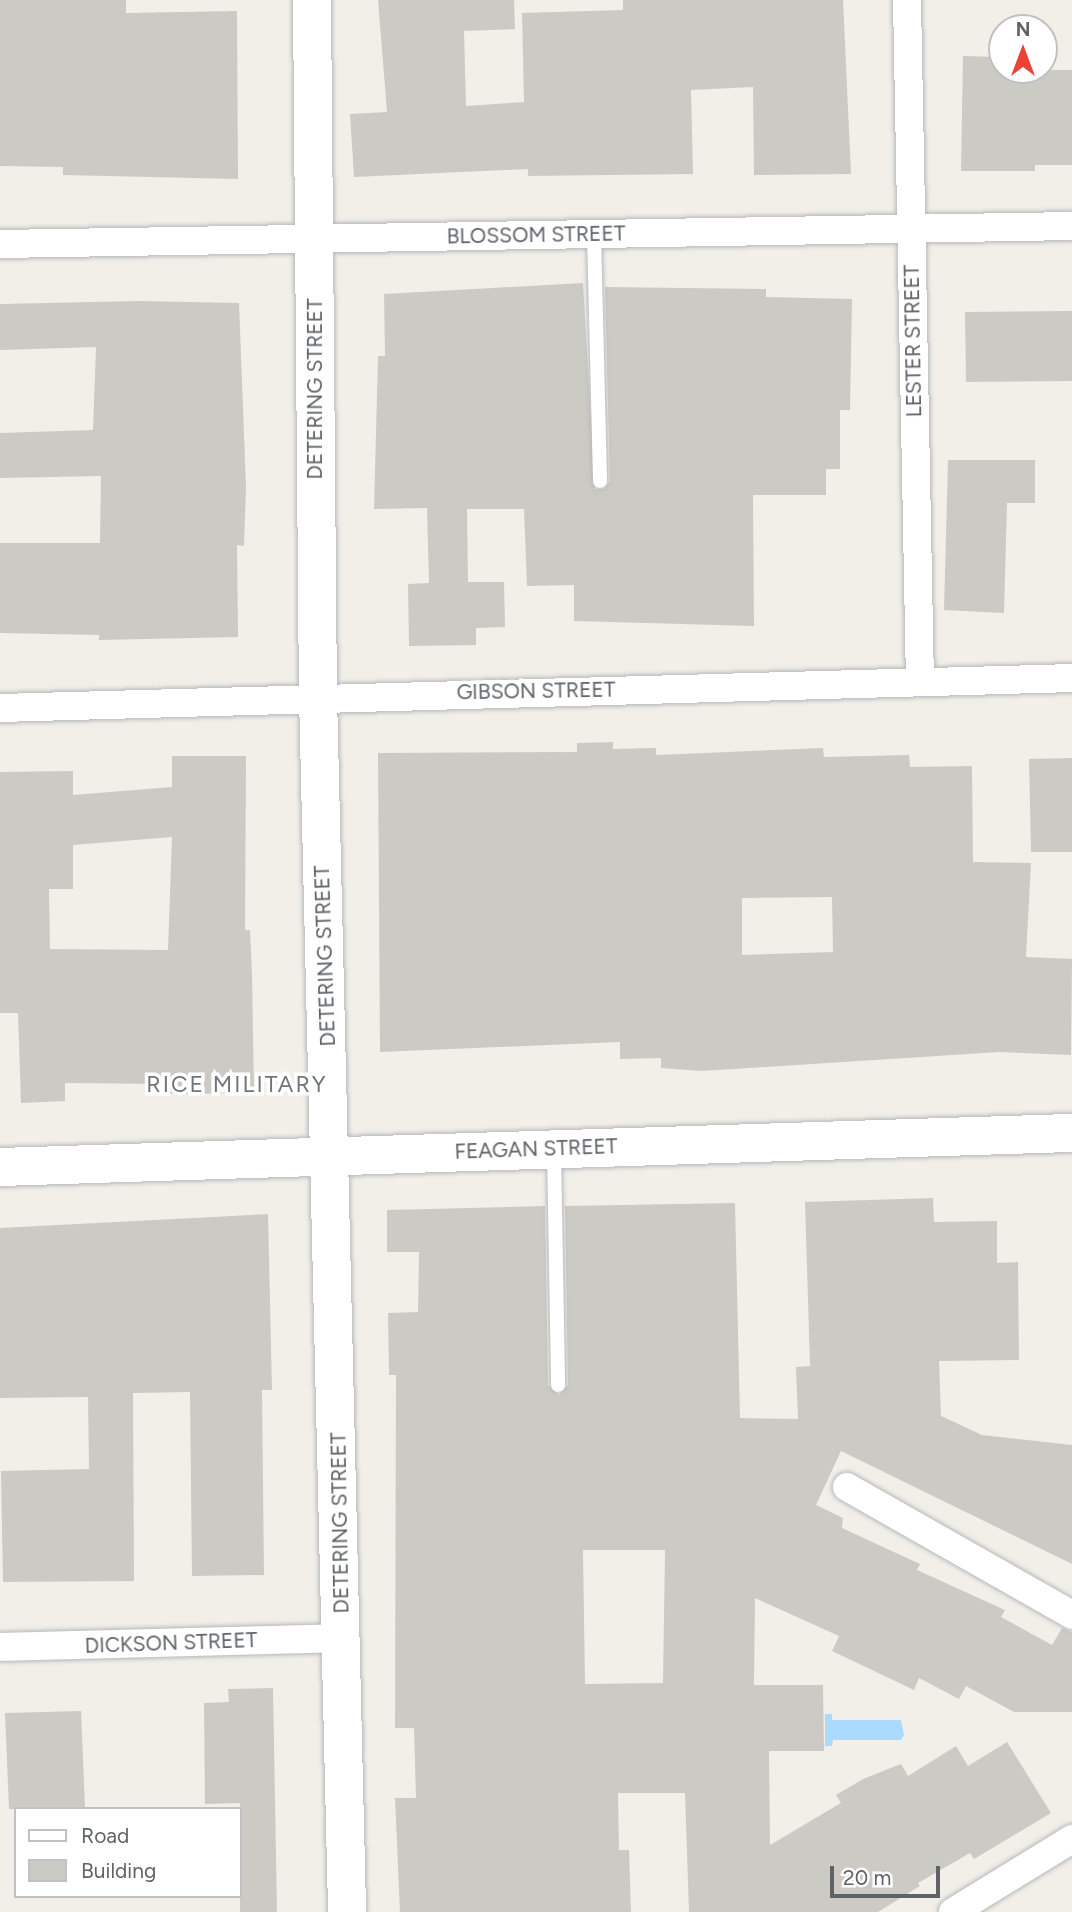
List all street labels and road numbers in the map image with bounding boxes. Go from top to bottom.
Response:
street label: BLOSSOM STREET [446,221,626,249]
street label: LESTER STREET [899,264,927,418]
street label: DETERING STREET [302,298,328,480]
street label: GIBSON STREET [456,677,616,705]
street label: DETERING STREET [309,865,341,1047]
street label: FEAGAN STREET [454,1134,618,1164]
street label: DETERING STREET [326,1432,354,1614]
street label: DICKSON STREET [84,1627,258,1659]

